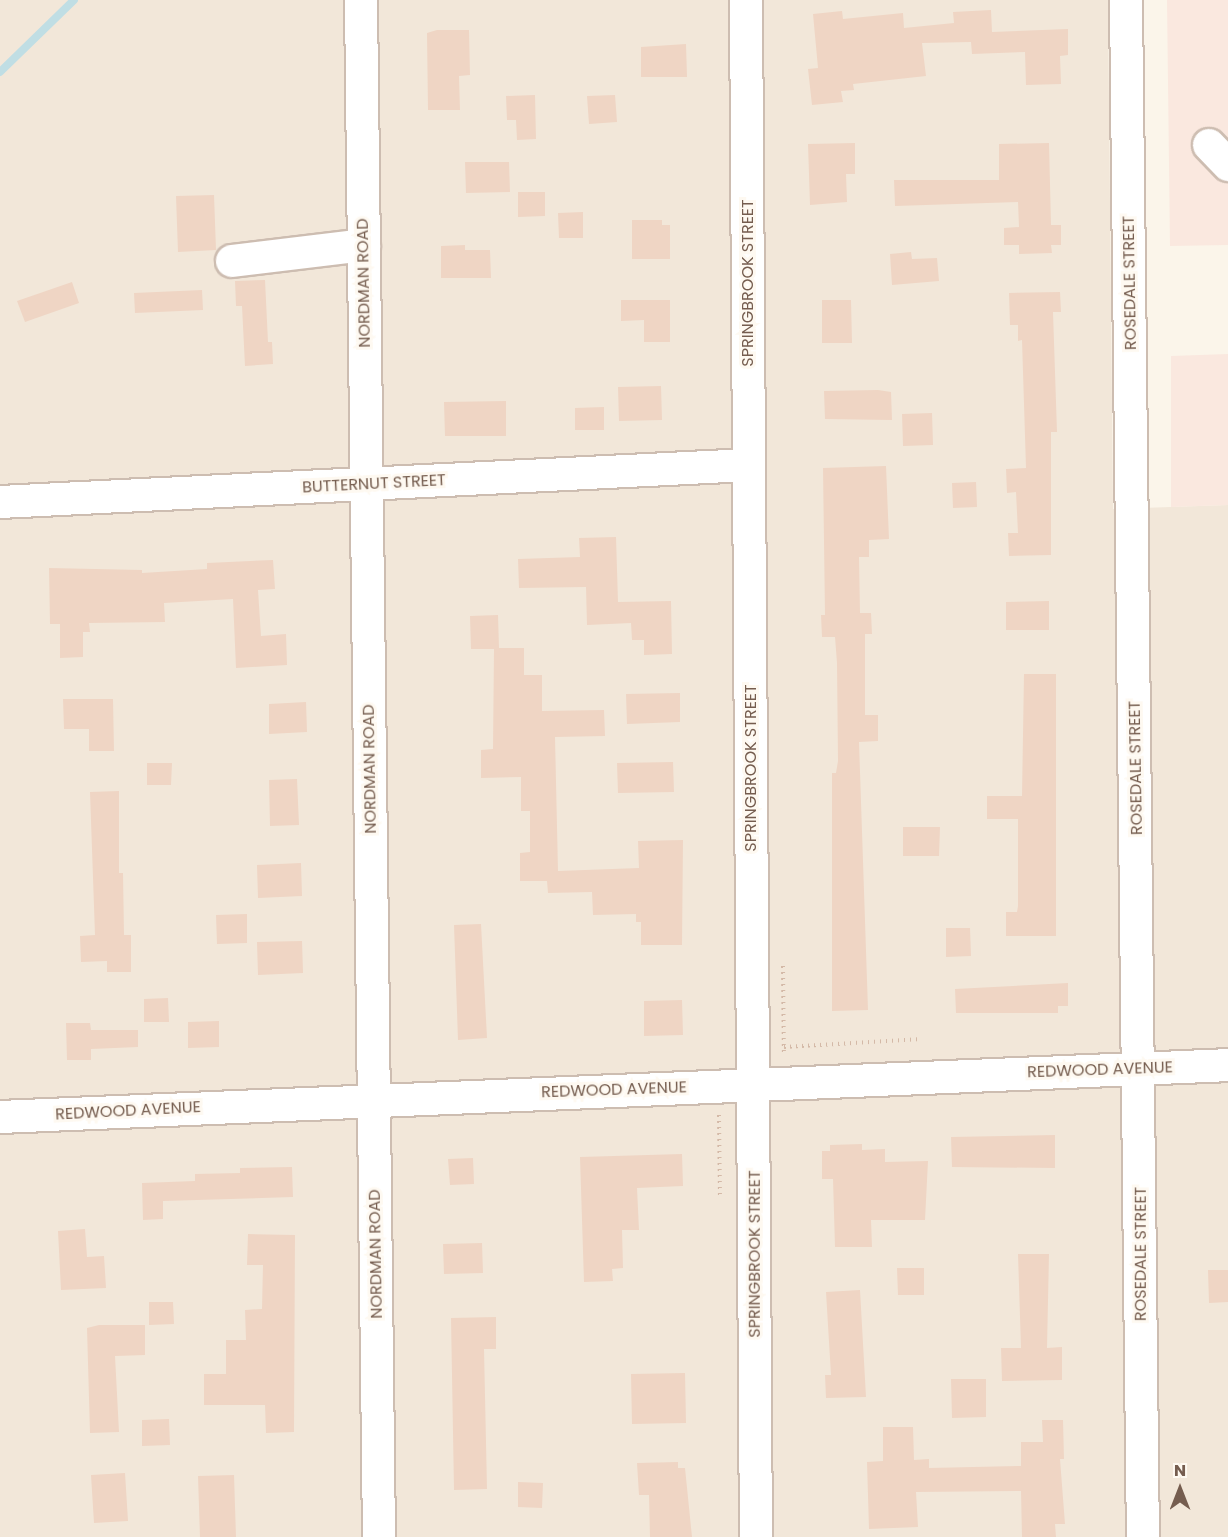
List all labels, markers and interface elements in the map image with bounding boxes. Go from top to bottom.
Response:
street label: SPRINGBROOK STREET [738,199,758,367]
street label: ROSEDALE STREET [1119,216,1141,350]
street label: NORDMAN ROAD [353,218,375,348]
street label: BUTTERNUT STREET [302,471,446,497]
street label: SPRINGBROOK STREET [741,684,761,852]
street label: ROSEDALE STREET [1125,701,1147,835]
street label: NORDMAN ROAD [359,704,381,834]
street label: REDWOOD AVENUE [1027,1058,1173,1082]
street label: REDWOOD AVENUE [541,1078,687,1102]
street label: REDWOOD AVENUE [55,1098,201,1124]
street label: SPRINGBROOK STREET [745,1170,765,1338]
street label: ROSEDALE STREET [1131,1187,1151,1321]
street label: NORDMAN ROAD [365,1189,387,1319]
north arrow [1150,1459,1210,1519]
text: N [1174,1459,1186,1482]

